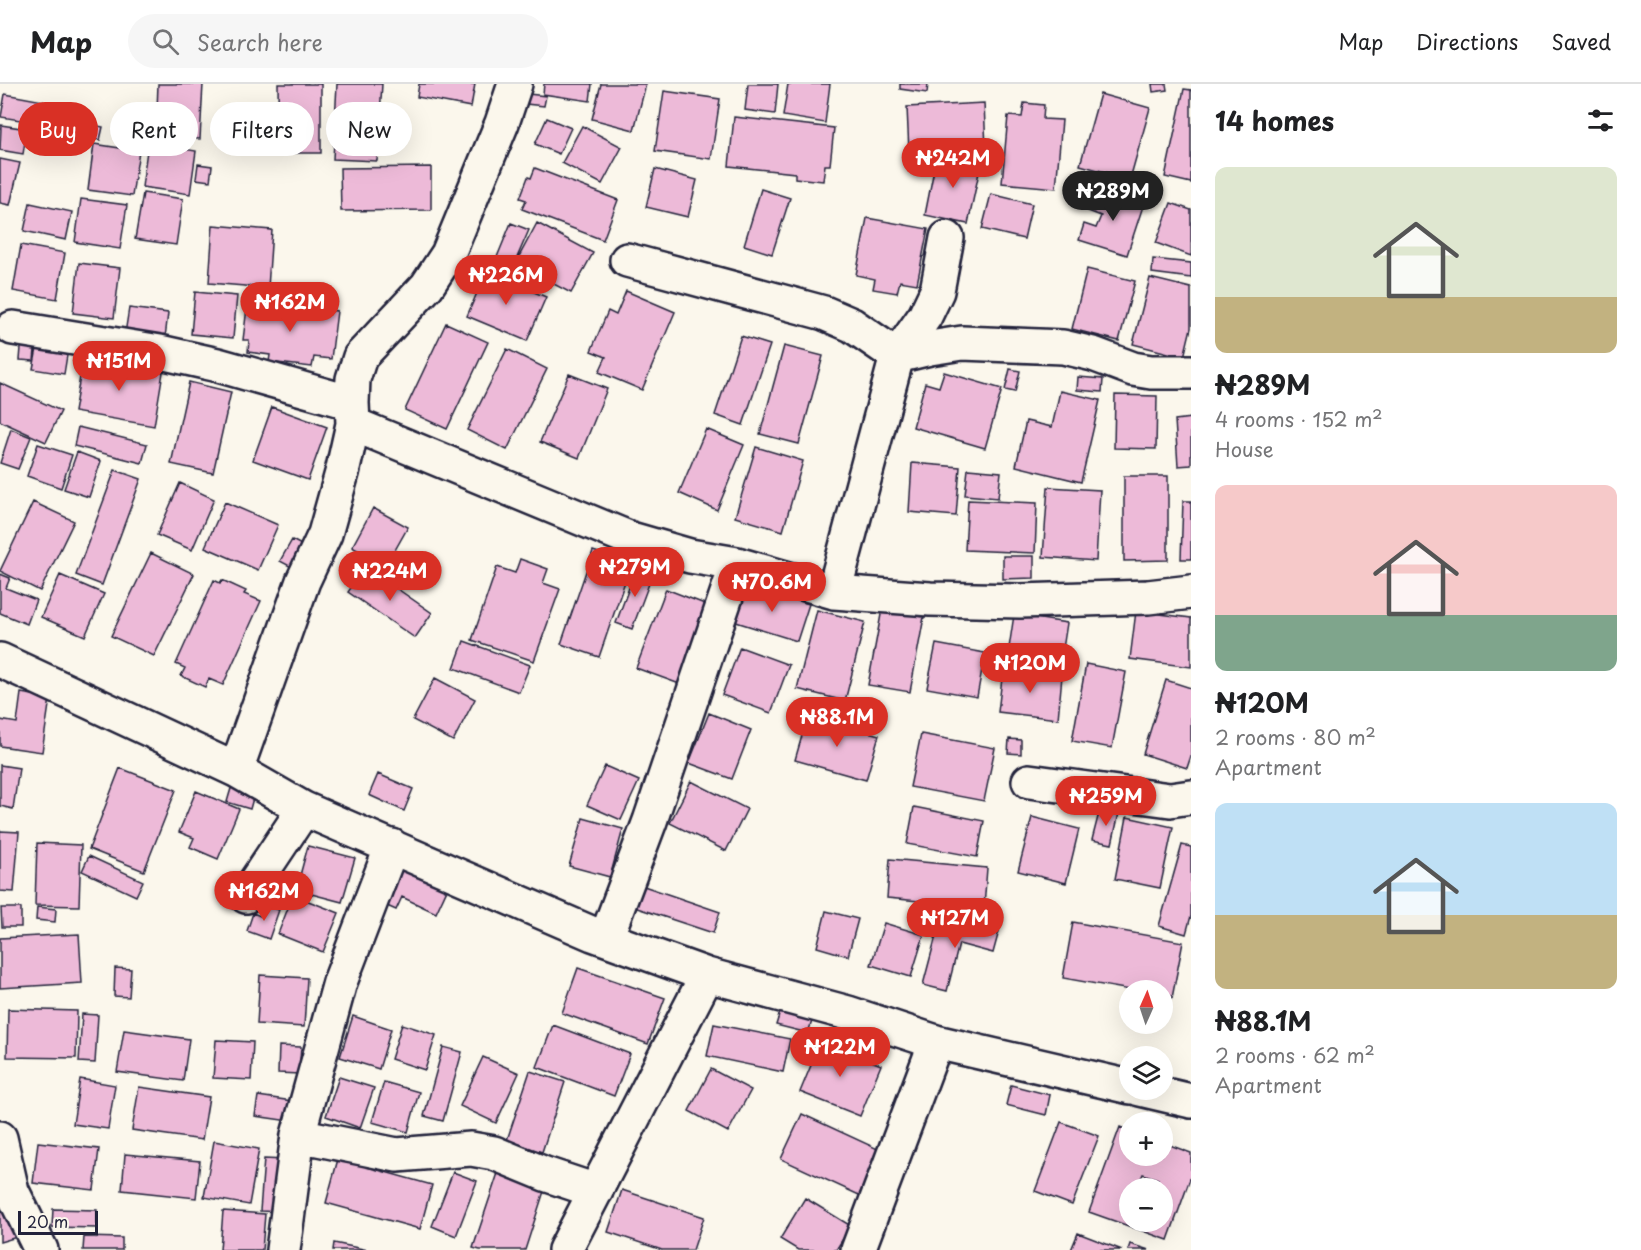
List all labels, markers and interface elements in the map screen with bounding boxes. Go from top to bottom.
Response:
search box [128,14,548,68]
text: Map [30,20,92,63]
icon: search [149,25,182,58]
text: Search here [197,25,323,58]
text: Map [1338,25,1383,57]
text: Directions [1416,25,1518,57]
text: Saved [1551,25,1611,57]
text: 14 homes [1215,101,1334,140]
chip: Buy [18,102,98,156]
chip: Rent [110,102,198,156]
chip: Filters [210,102,314,156]
chip: New [326,102,412,156]
icon: filters [1584,104,1617,137]
pin: ₦242M [911,138,995,189]
text: ₦242M [916,142,990,172]
pin: ₦289M [1071,171,1155,222]
text: ₦289M [1076,175,1150,205]
icon: home [1362,206,1470,314]
pin: ₦226M [464,255,548,306]
text: ₦226M [468,259,544,289]
pin: ₦162M [248,282,332,333]
text: ₦162M [254,286,326,316]
pin: ₦151M [77,341,161,392]
text: ₦151M [87,345,151,375]
text: ₦289M [1215,365,1310,404]
text: 4 rooms · 152 m² [1215,404,1383,434]
text: House [1215,434,1274,464]
icon: home [1362,524,1470,632]
pin: ₦279M [593,547,677,598]
pin: ₦224M [348,551,432,602]
text: ₦279M [599,551,671,581]
text: ₦224M [353,555,427,585]
pin: ₦70.6M [723,562,821,613]
text: ₦70.6M [732,566,812,596]
pin: ₦120M [988,643,1072,694]
text: ₦120M [994,647,1066,677]
text: ₦120M [1215,683,1309,722]
pin: ₦88.1M [788,697,886,748]
text: ₦88.1M [800,701,874,731]
text: 2 rooms · 80 m² [1215,722,1376,752]
text: Apartment [1215,752,1322,782]
pin: ₦259M [1064,776,1148,827]
text: ₦259M [1069,780,1143,810]
icon: home [1362,842,1470,950]
pin: ₦162M [222,871,306,922]
text: ₦162M [228,875,300,905]
pin: ₦127M [913,898,997,949]
text: ₦127M [921,902,989,932]
north arrow [1119,980,1173,1034]
map controls [1119,980,1173,1232]
text: ₦88.1M [1215,1001,1311,1040]
pin: ₦122M [798,1027,882,1078]
text: ₦122M [804,1031,876,1061]
text: 2 rooms · 62 m² [1215,1040,1375,1070]
button: layers [1119,1046,1173,1100]
text: Apartment [1215,1070,1322,1100]
button: + [1119,1112,1173,1166]
button: − [1119,1178,1173,1232]
scale bar [18,1208,98,1236]
text: 20 m [27,1209,68,1233]

